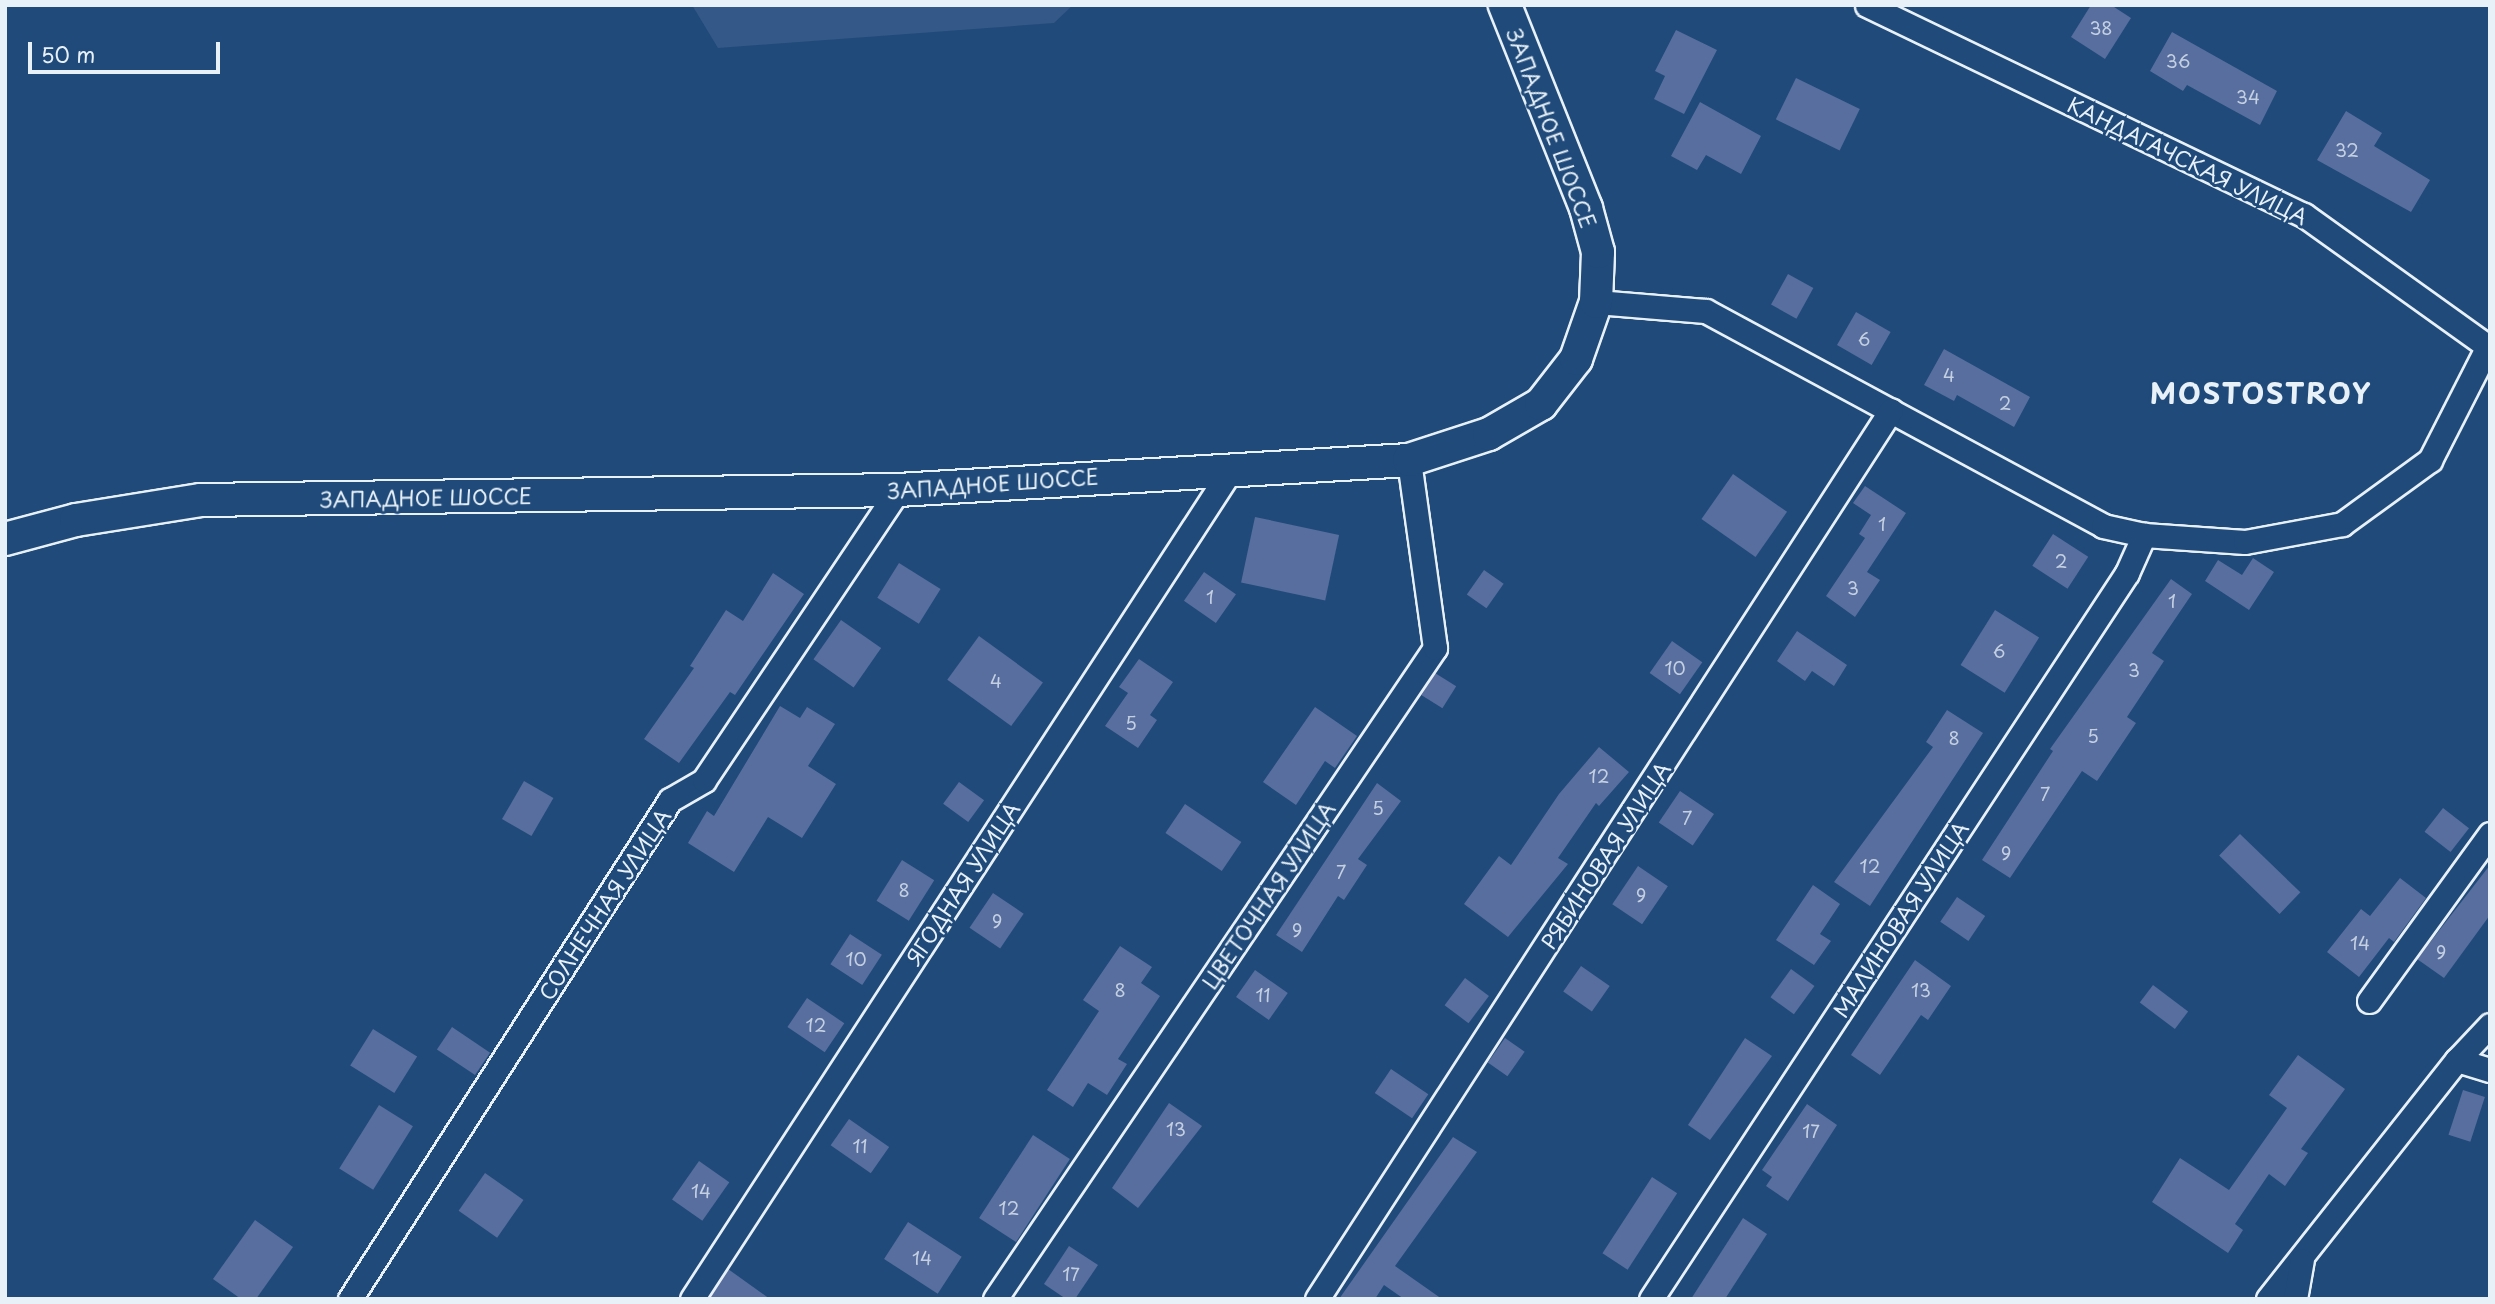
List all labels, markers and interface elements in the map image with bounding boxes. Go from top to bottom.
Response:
house number: 38 [2089,17,2113,39]
street label: ЗАПАДНОЕ ШОССЕ [1502,23,1602,233]
scale bar [32,28,224,72]
text: 50 m [41,38,95,70]
house number: 36 [2166,50,2190,72]
house number: 34 [2236,86,2260,108]
street label: КАНДАГАЧСКАЯ УЛИЦА [2064,91,2312,229]
house number: 32 [2335,139,2359,161]
house number: 6 [1858,328,1870,350]
house number: 4 [1943,364,1955,386]
district label: MOSTOSTROY [2153,376,2369,410]
house number: 2 [1999,392,2011,414]
street label: ЗАПАДНОЕ ШОССЕ [885,463,1101,503]
street label: ЗАПАДНОЕ ШОССЕ [318,483,534,511]
house number: 1 [1878,513,1886,535]
house number: 2 [2055,550,2067,572]
house number: 3 [1847,577,1859,599]
house number: 1 [1206,586,1214,608]
house number: 1 [2168,590,2176,612]
house number: 6 [1993,640,2005,662]
house number: 10 [1664,657,1686,679]
house number: 3 [2128,659,2140,681]
house number: 4 [990,670,1002,692]
house number: 5 [1125,712,1137,734]
house number: 5 [2087,725,2099,747]
house number: 8 [1948,727,1960,749]
street label: РЯБИНОВАЯ УЛИЦА [1535,757,1675,953]
house number: 12 [1589,765,1609,787]
house number: 7 [2040,783,2050,805]
street label: ЯГОДНАЯ УЛИЦА [900,797,1024,969]
street label: ЦВЕТОЧНАЯ УЛИЦА [1196,797,1340,993]
house number: 5 [1372,797,1384,819]
street label: СОЛНЕЧНАЯ УЛИЦА [533,804,675,1004]
house number: 7 [1682,807,1692,829]
street label: МАЛИНОВАЯ УЛИЦА [1827,817,1973,1021]
house number: 9 [2001,842,2011,864]
house number: 12 [1860,855,1880,877]
house number: 7 [1336,861,1346,883]
house number: 8 [898,879,910,901]
house number: 9 [1636,884,1646,906]
house number: 9 [992,910,1002,932]
house number: 9 [1292,919,1302,941]
house number: 14 [2350,932,2370,954]
house number: 9 [2436,941,2446,963]
house number: 10 [845,948,867,970]
house number: 8 [1114,979,1126,1001]
house number: 13 [1911,979,1931,1001]
house number: 11 [1255,984,1271,1006]
house number: 12 [806,1014,826,1036]
house number: 13 [1166,1118,1186,1140]
house number: 17 [1802,1120,1820,1142]
house number: 11 [852,1135,868,1157]
house number: 14 [691,1180,711,1202]
house number: 12 [999,1197,1019,1219]
house number: 14 [912,1247,932,1269]
house number: 17 [1062,1263,1080,1285]

